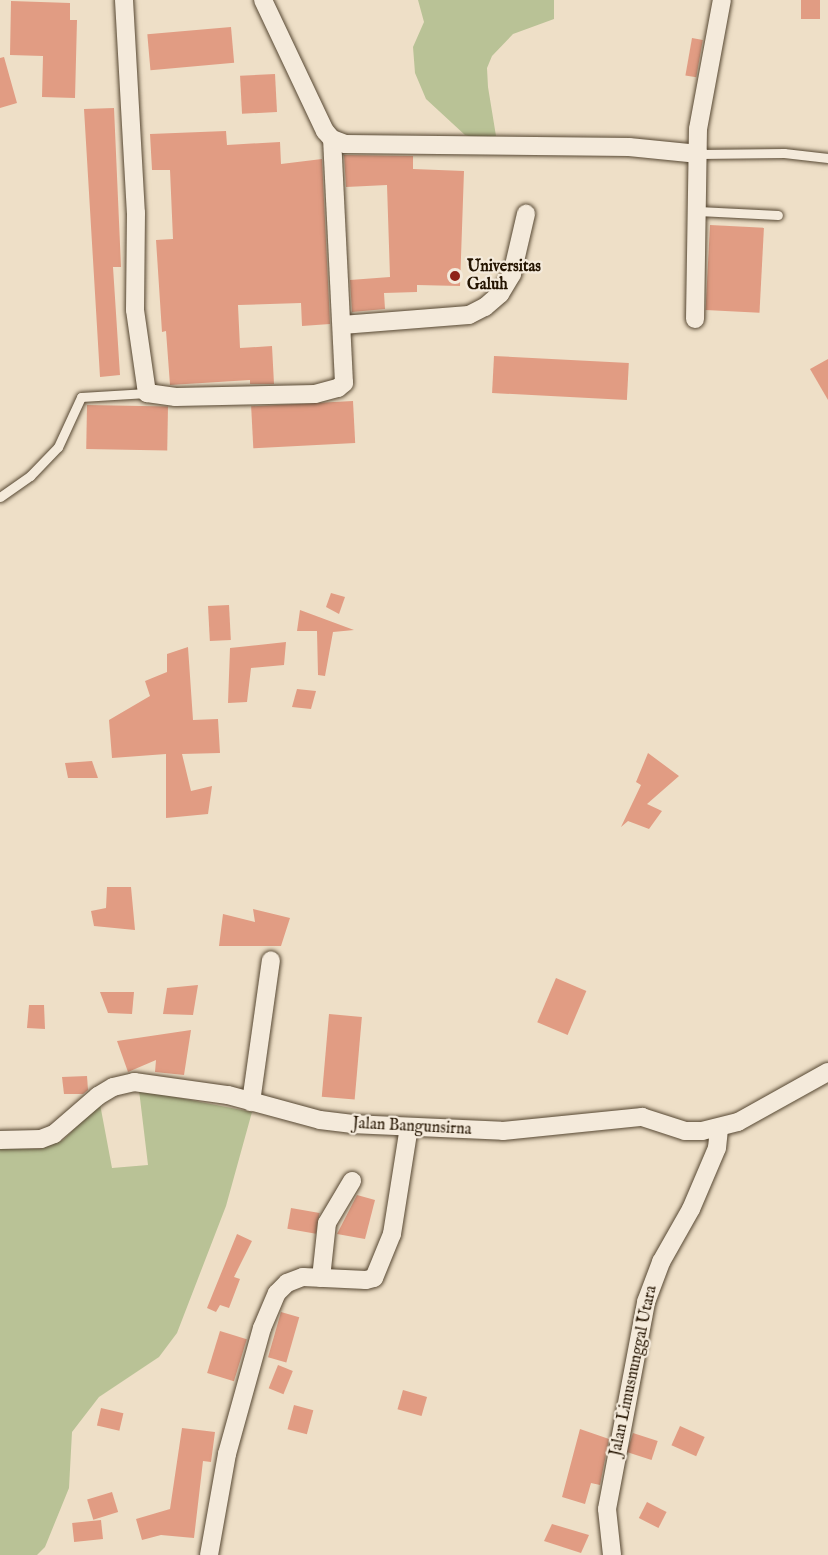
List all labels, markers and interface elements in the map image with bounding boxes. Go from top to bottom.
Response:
place label: Universitas Galuh [467,257,541,295]
marker: Universitas Galuh [448,269,462,283]
street label: Jalan Bangunsirna [352,1114,472,1140]
street label: Jalan Limusnunggal Utara [607,1284,661,1458]

